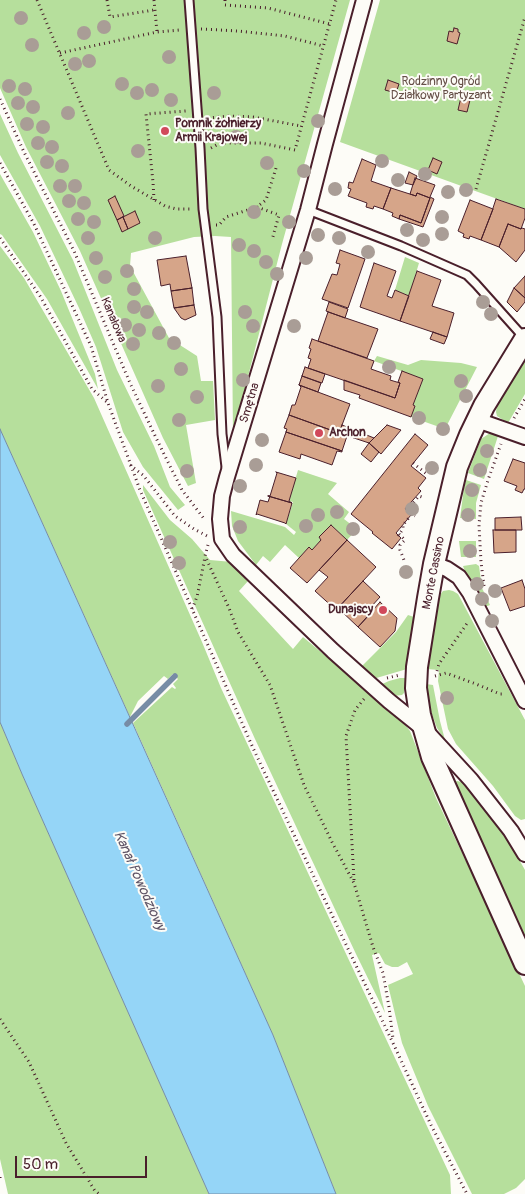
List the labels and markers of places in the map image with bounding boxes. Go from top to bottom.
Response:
place label: Pomnik żołnierzy Armii Krajowej [175,117,261,145]
marker: Pomnik żołnierzy Armii Krajowej [159,125,171,137]
place label: Archon [329,426,366,440]
marker: Archon [313,427,325,439]
place label: Dunajscy [328,603,373,617]
marker: Dunajscy [377,604,389,616]

